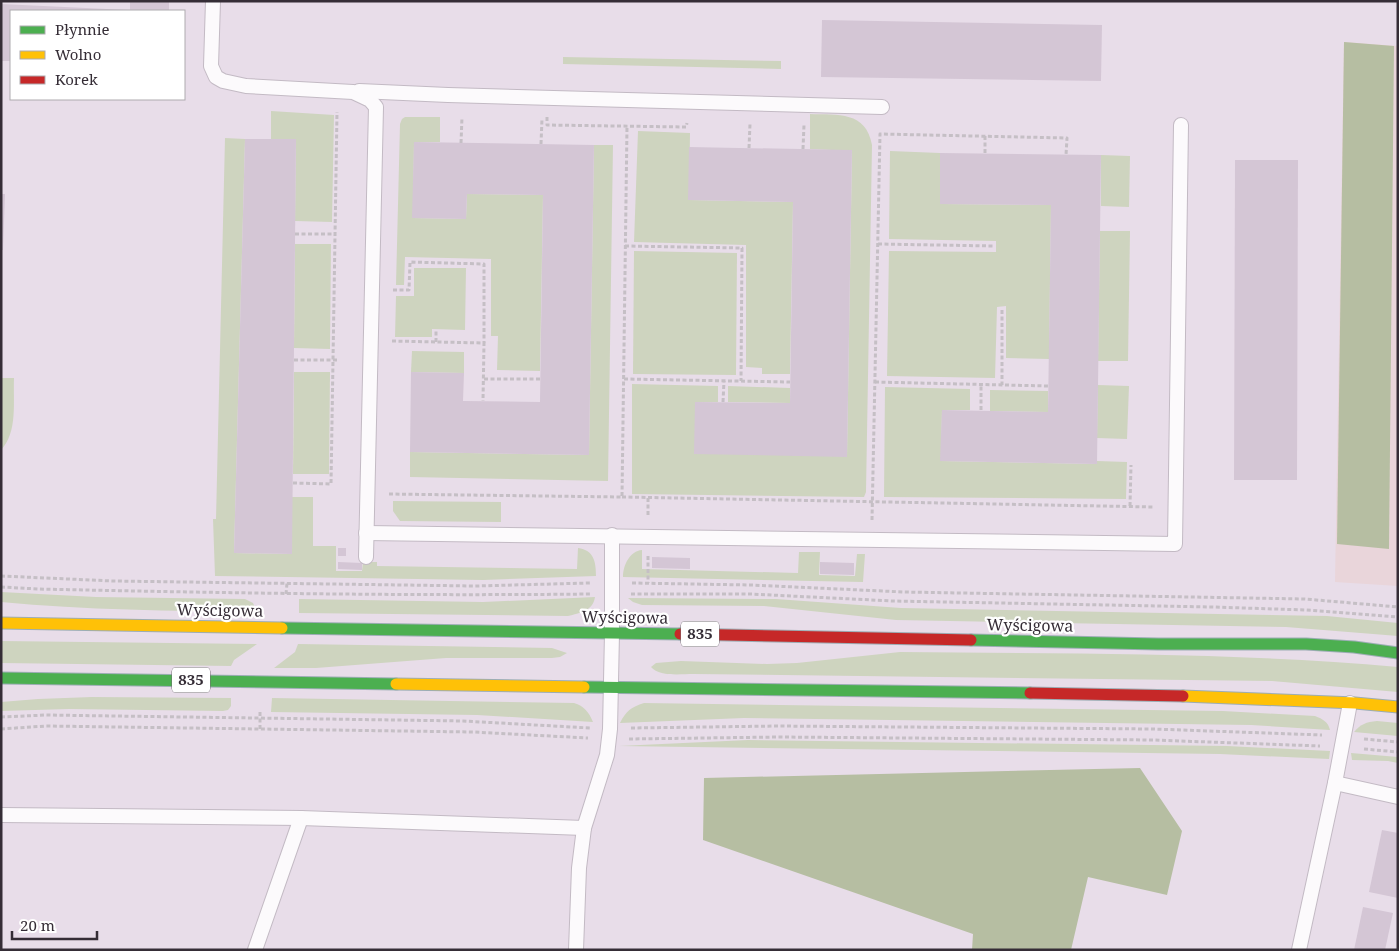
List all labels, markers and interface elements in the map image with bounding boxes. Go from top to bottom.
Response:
legend [10,10,185,100]
text: Płynnie [55,19,110,39]
text: Wolno [55,44,101,64]
text: Korek [55,69,98,89]
street label: Wyścigowa [176,598,264,622]
street label: Wyścigowa [581,605,669,629]
street label: Wyścigowa [986,613,1074,637]
road number: 835 [681,622,719,646]
road number: 835 [172,668,210,692]
scale bar [12,908,98,940]
text: 20 m [20,915,55,935]

